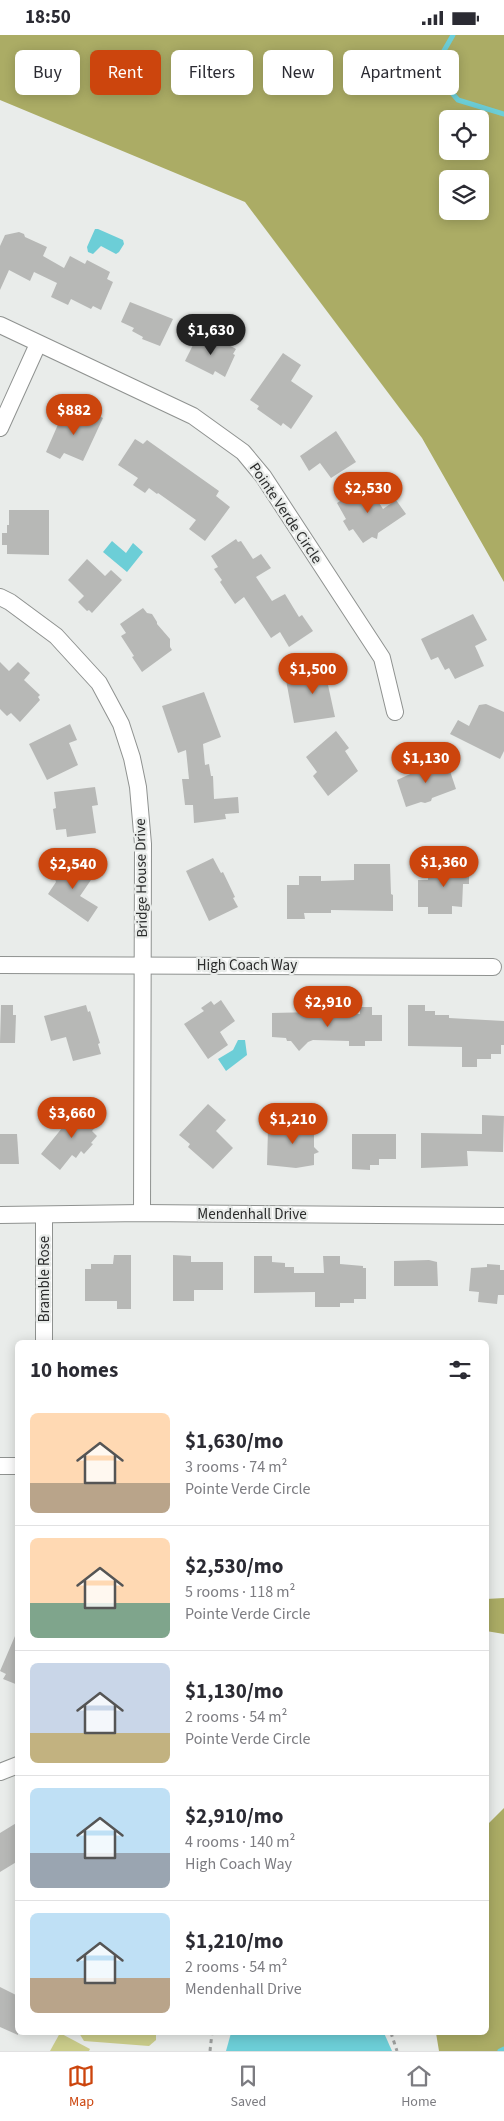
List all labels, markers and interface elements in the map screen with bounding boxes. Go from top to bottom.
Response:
text: 18:50 [25,4,71,31]
chip: Buy [15,50,80,95]
chip: Rent [90,50,161,95]
chip: Filters [171,50,253,95]
chip: New [263,50,333,95]
chip: Apartment [343,50,459,95]
map controls [439,110,489,220]
button: locate [439,110,489,160]
button: layers [439,170,489,220]
pin: $1,630 [170,313,252,356]
text: $1,630 [187,319,235,341]
pin: $882 [44,393,104,436]
text: $882 [57,399,91,421]
street label: Pointe Verde Circle [244,459,327,568]
pin: $2,530 [327,471,409,514]
text: $2,530 [344,477,392,499]
pin: $1,500 [272,653,354,695]
text: $1,500 [289,658,337,680]
pin: $1,130 [385,741,467,784]
text: $1,130 [402,747,450,769]
street label: Bridge House Drive [130,818,153,938]
pin: $1,360 [403,845,485,888]
pin: $2,540 [32,847,114,890]
text: $1,360 [420,851,468,873]
text: $2,540 [49,853,97,875]
street label: High Coach Way [197,955,297,976]
pin: $2,910 [287,985,369,1028]
text: $2,910 [304,991,352,1013]
pin: $3,660 [31,1097,113,1139]
text: $3,660 [48,1102,96,1124]
pin: $1,210 [252,1103,334,1145]
text: $1,210 [269,1108,317,1130]
street label: Mendenhall Drive [197,1204,307,1225]
street label: Bramble Rose [34,1236,55,1322]
text: 10 homes [30,1355,118,1385]
icon: filters [446,1356,474,1384]
text: $1,630/mo [185,1426,284,1456]
icon: home [70,1433,130,1493]
text: 3 rooms · 74 m² [185,1456,287,1478]
text: Pointe Verde Circle [185,1478,310,1500]
text: $2,530/mo [185,1551,284,1581]
icon: home [70,1558,130,1618]
text: 5 rooms · 118 m² [185,1581,295,1603]
text: Pointe Verde Circle [185,1603,310,1625]
text: $1,130/mo [185,1676,284,1706]
icon: home [70,1683,130,1743]
text: 2 rooms · 54 m² [185,1706,287,1728]
text: Pointe Verde Circle [185,1728,310,1750]
text: $2,910/mo [185,1801,284,1831]
icon: home [70,1808,130,1868]
text: 4 rooms · 140 m² [185,1831,295,1853]
text: High Coach Way [185,1853,292,1875]
text: $1,210/mo [185,1926,284,1956]
icon: home [70,1933,130,1993]
text: 2 rooms · 54 m² [185,1956,287,1978]
text: Mendenhall Drive [185,1978,302,2000]
tab: Map [67,2062,95,2112]
tab: Saved [230,2062,266,2112]
tab: Home [401,2062,436,2112]

